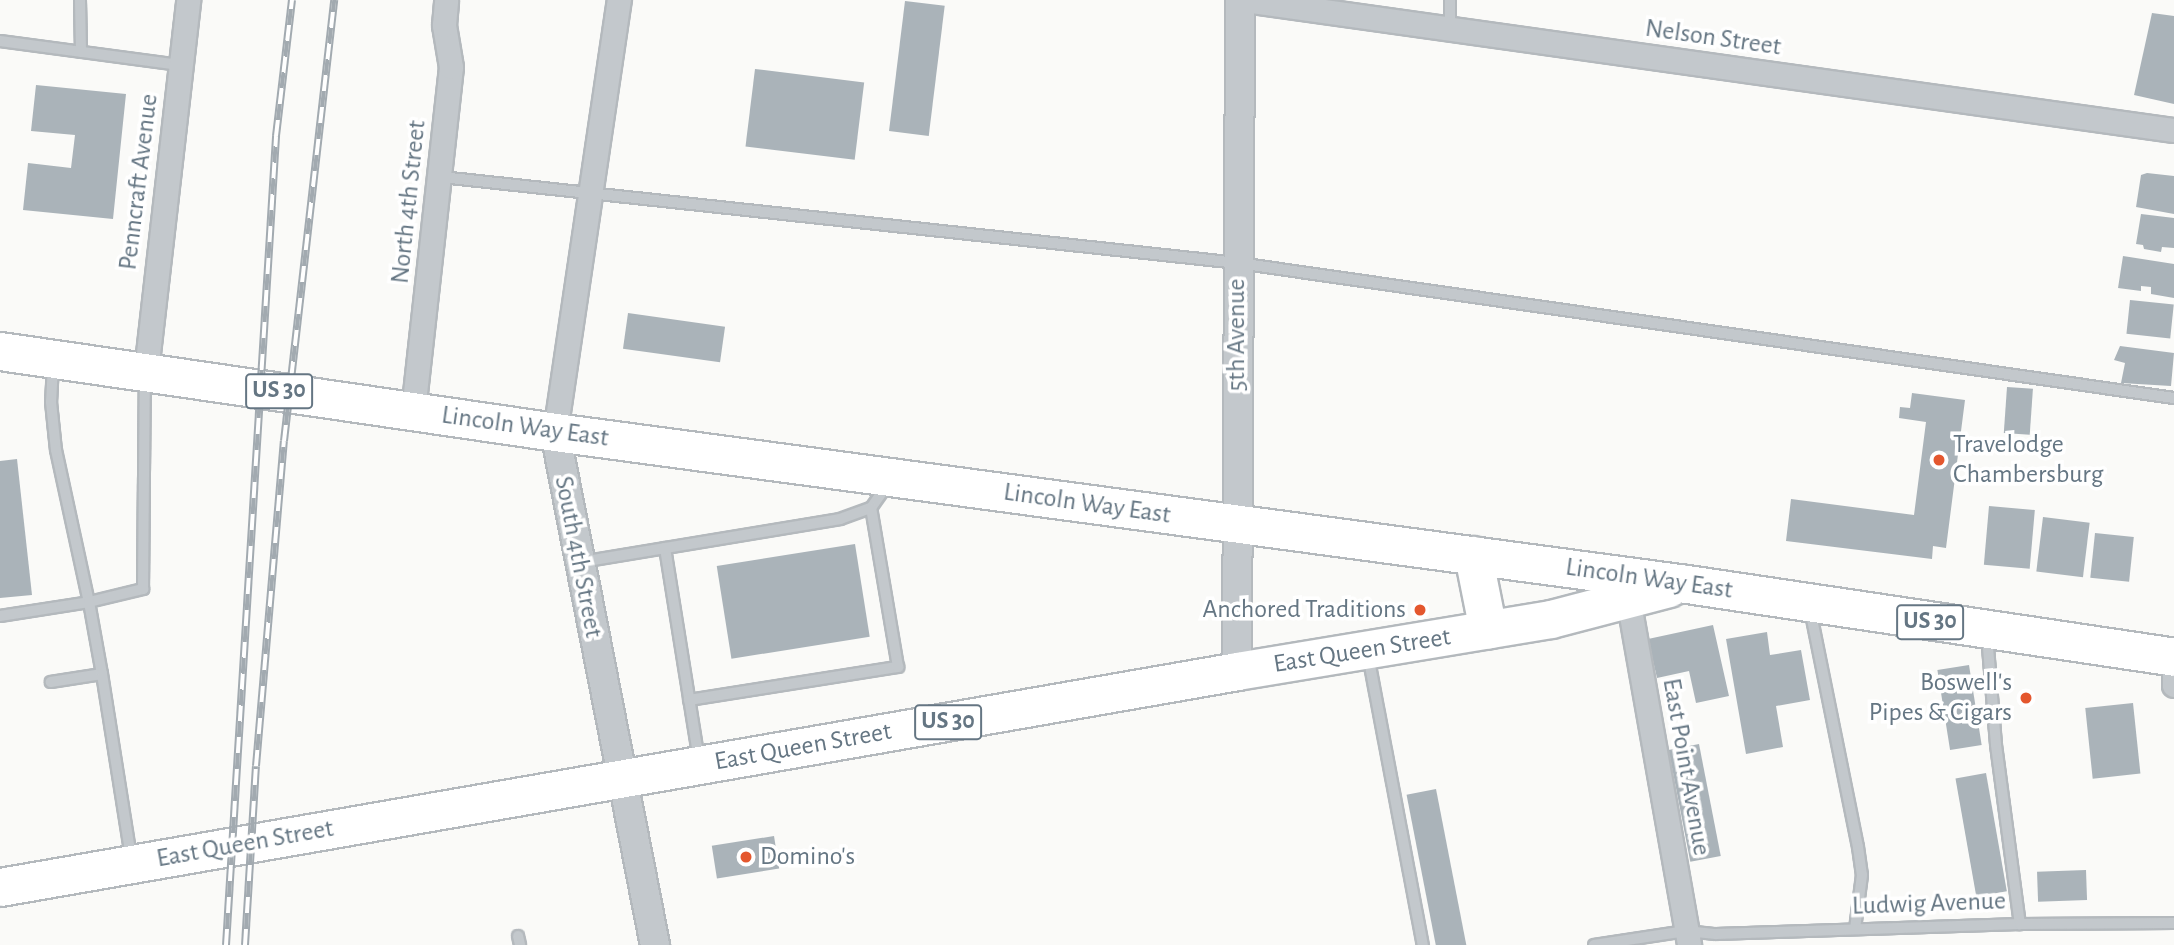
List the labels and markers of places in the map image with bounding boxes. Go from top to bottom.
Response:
place label: Travelodge Chambersburg [1953,429,2103,490]
marker: Travelodge Chambersburg [1931,452,1947,468]
place label: Anchored Traditions [1203,594,1406,626]
marker: Anchored Traditions [1412,602,1428,618]
place label: Boswell's Pipes & Cigars [1869,667,2012,728]
marker: Boswell's Pipes & Cigars [2018,690,2034,706]
place label: Domino's [760,841,855,873]
marker: Domino's [738,849,754,865]

